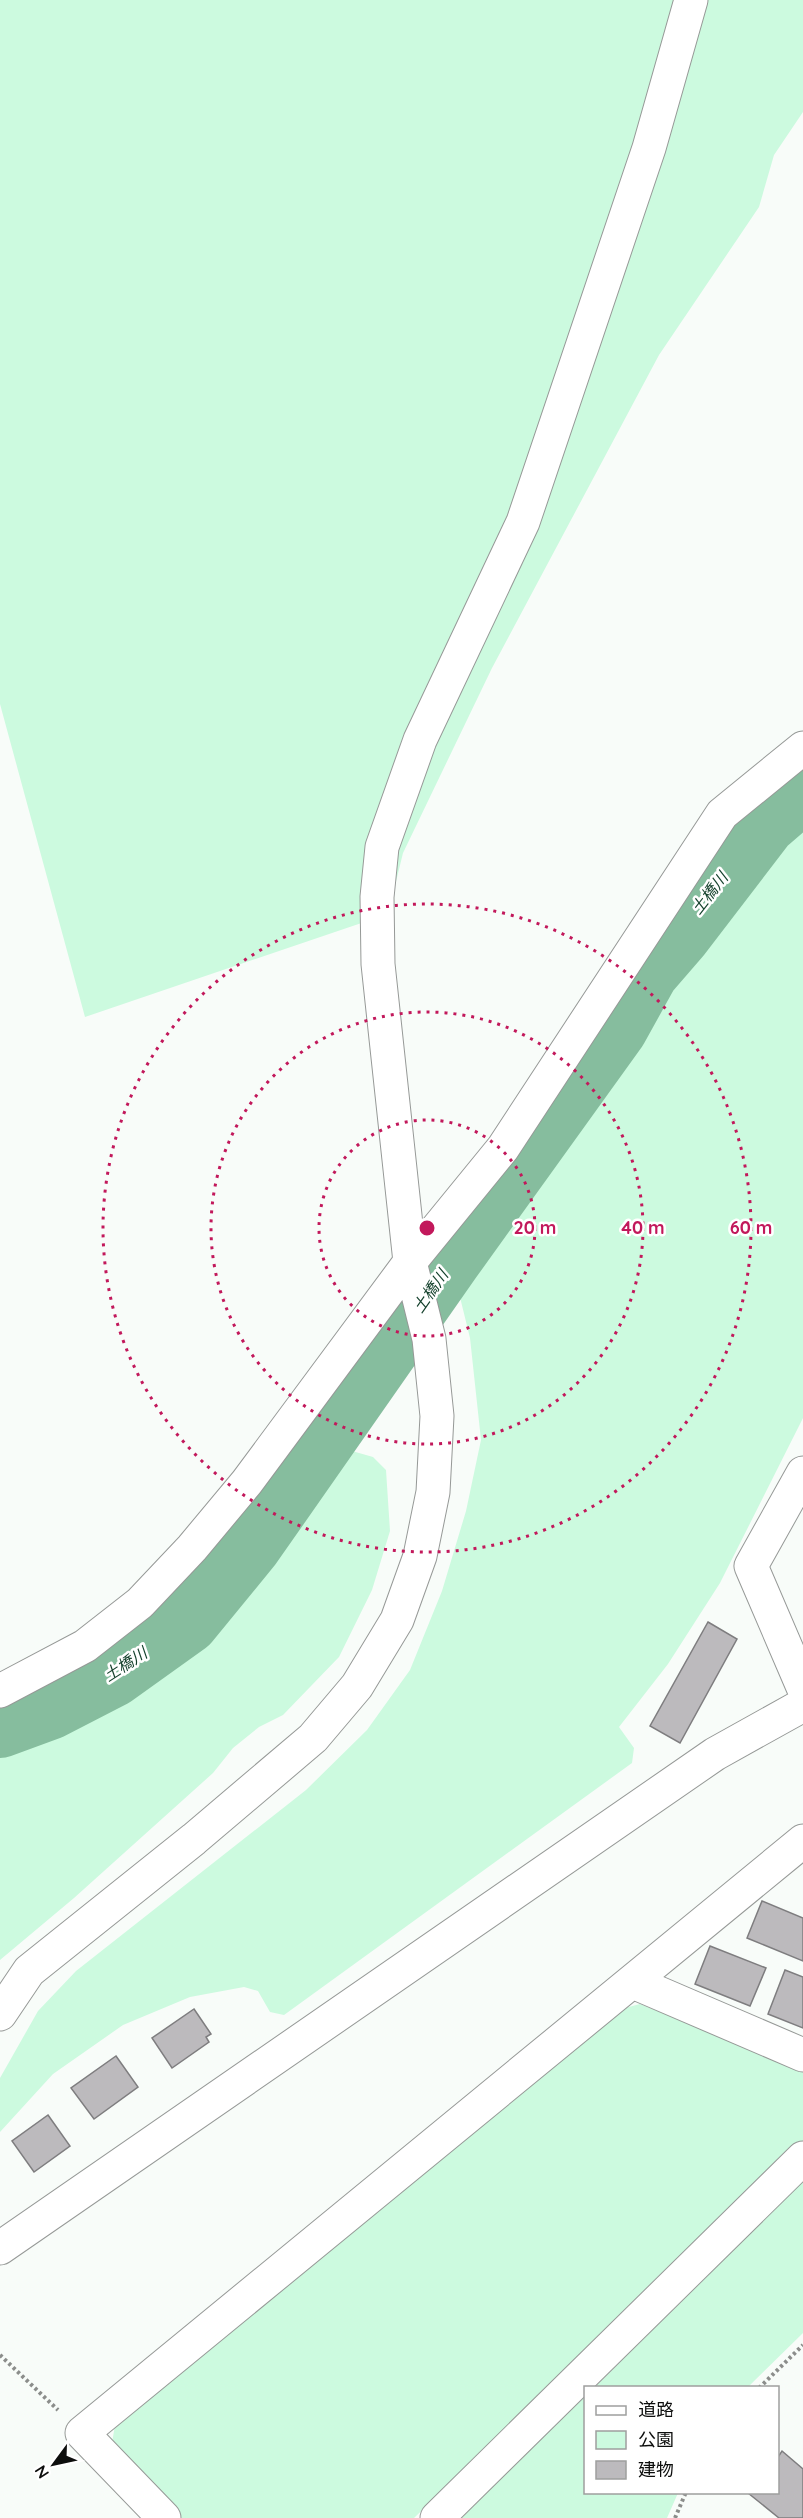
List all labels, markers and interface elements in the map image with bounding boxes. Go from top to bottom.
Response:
water label: 土橋川 [686,866,733,918]
text: 20 m [514,1216,556,1239]
text: 40 m [621,1216,665,1239]
text: 60 m [730,1216,772,1239]
centre of rings [417,1218,437,1238]
water label: 土橋川 [408,1264,453,1316]
water label: 土橋川 [99,1641,152,1685]
legend [584,2386,779,2494]
text: 道路 [638,2398,674,2421]
text: 公園 [638,2428,674,2451]
north arrow [24,2434,84,2494]
text: 建物 [638,2458,674,2481]
text: N [30,2462,53,2483]

